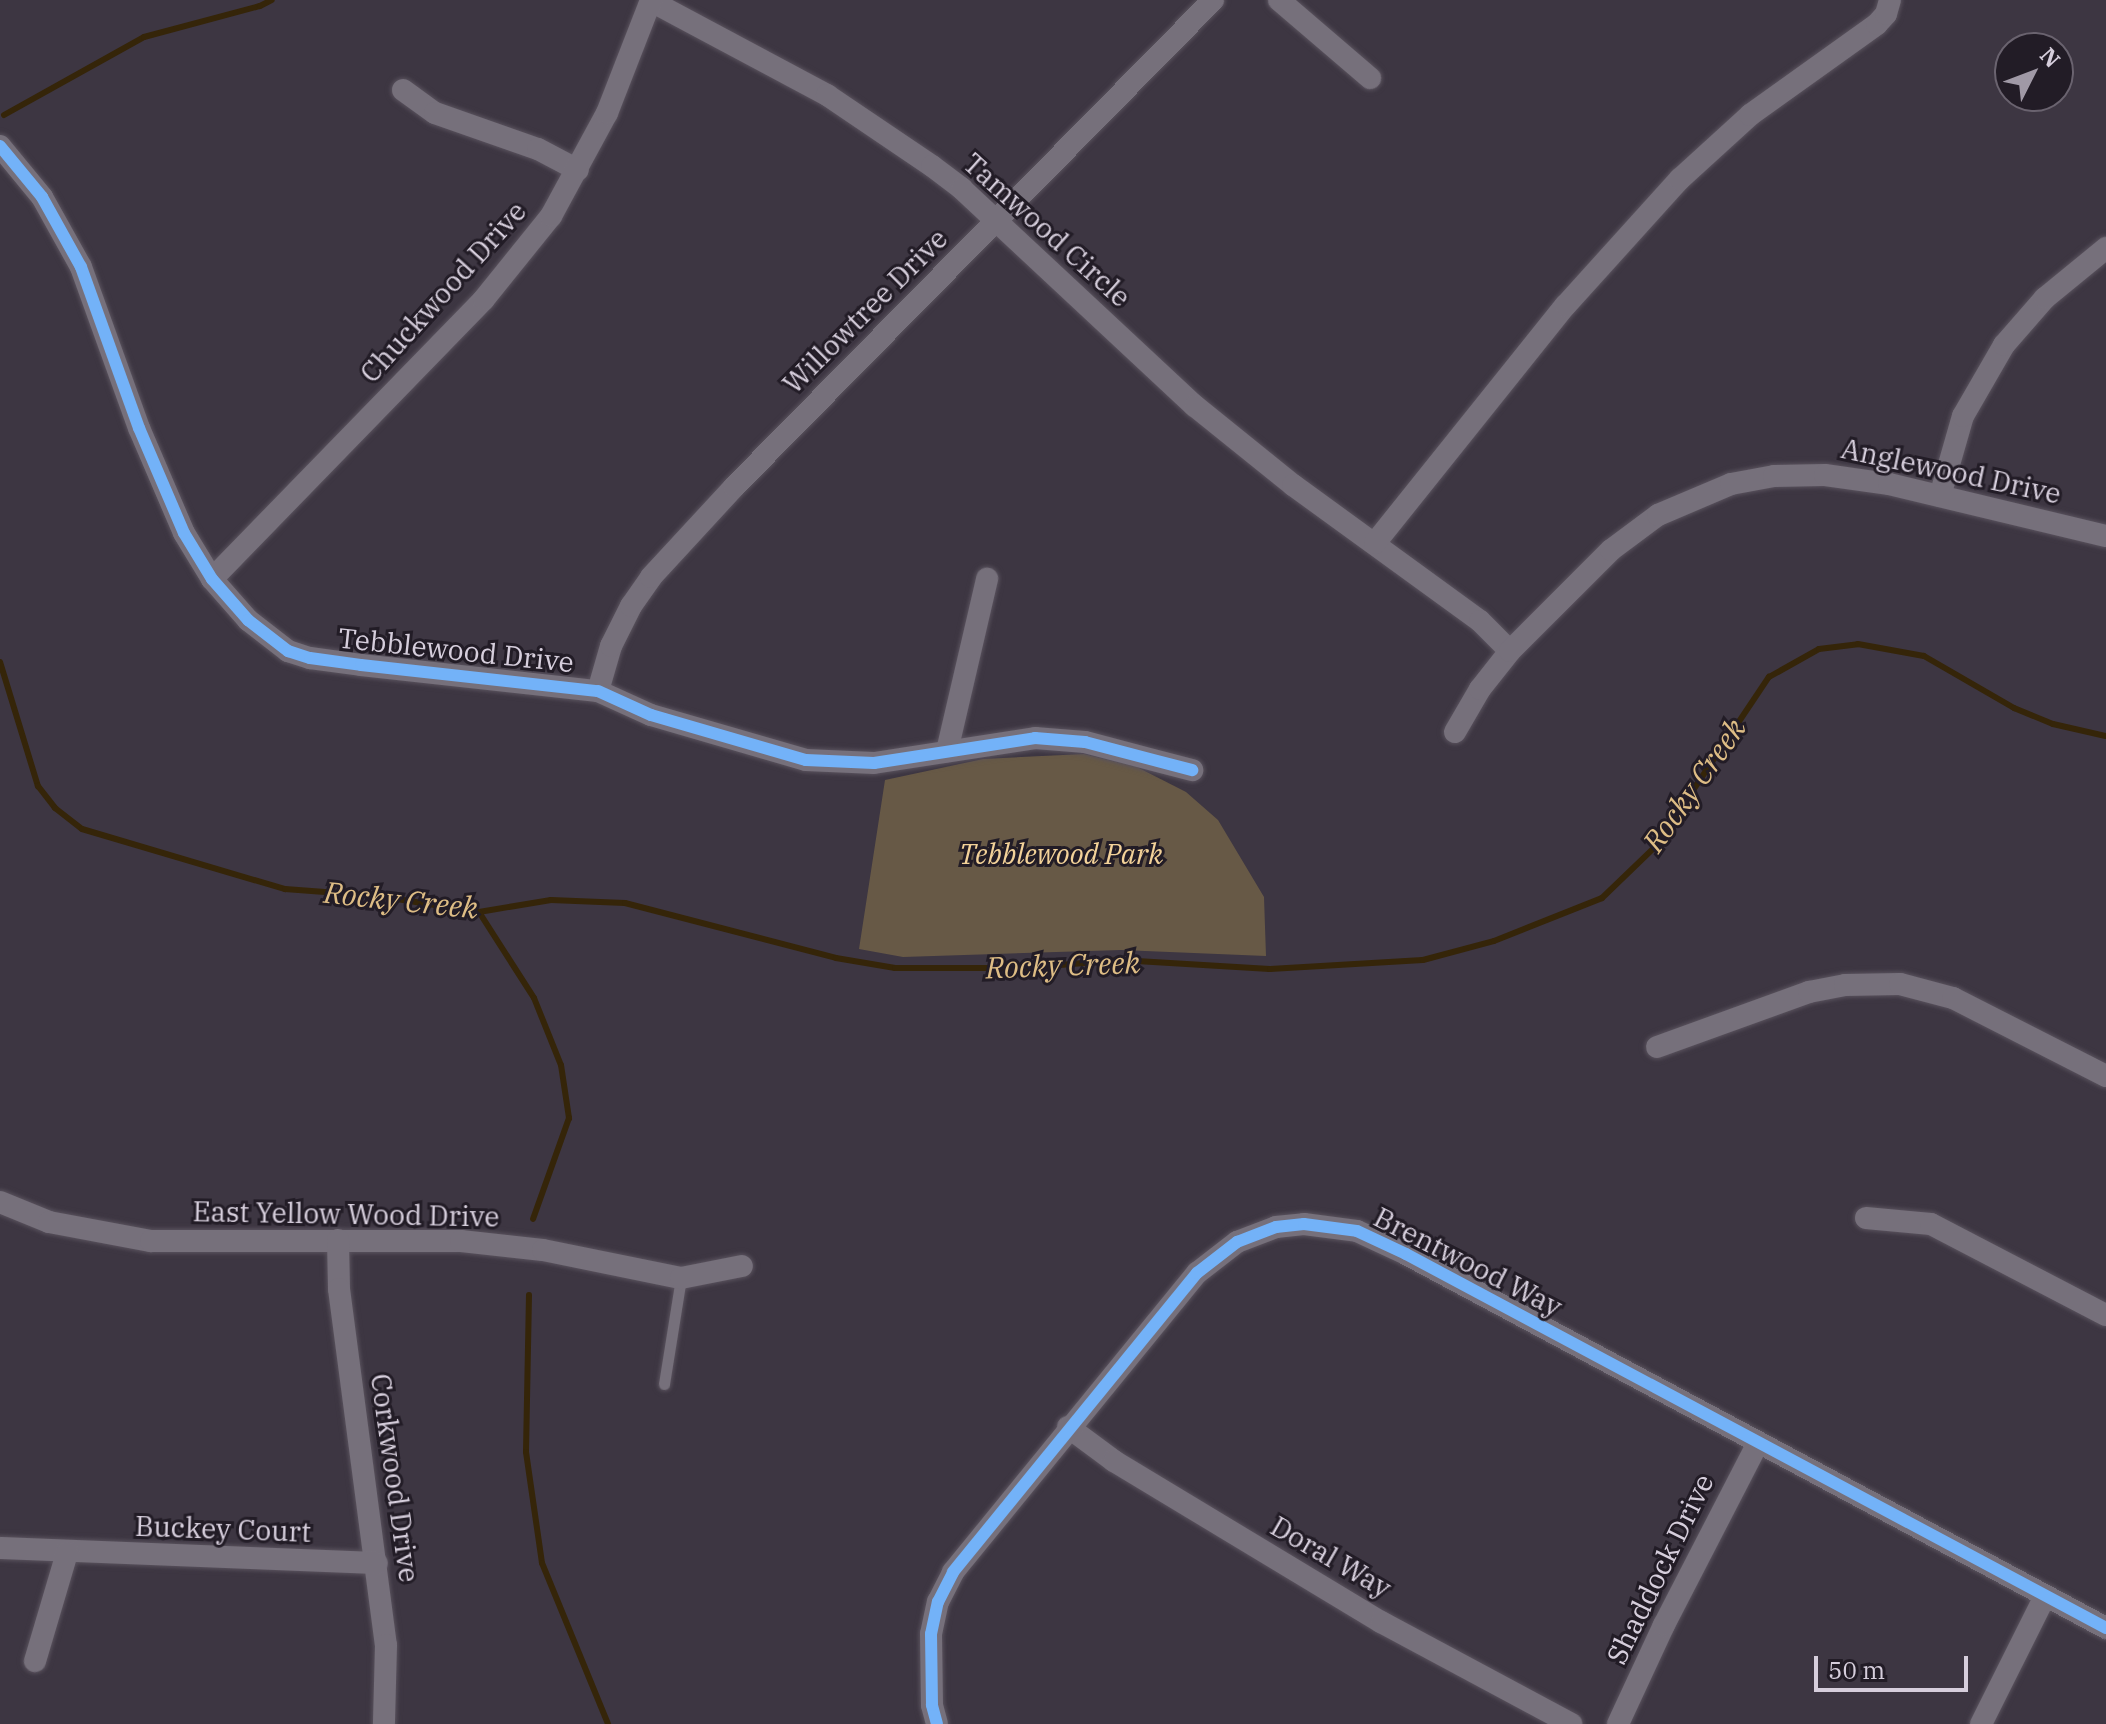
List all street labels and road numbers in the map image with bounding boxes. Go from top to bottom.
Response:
street label: Tamwood Circle [957,146,1137,314]
street label: Chuckwood Drive [353,195,533,389]
street label: Willowtree Drive [776,222,954,400]
street label: Anglewood Drive [1838,431,2064,511]
street label: Tebblewood Drive [336,621,576,679]
street label: East Yellow Wood Drive [192,1195,500,1233]
street label: Brentwood Way [1368,1200,1568,1324]
street label: Corkwood Drive [364,1372,426,1584]
street label: Shaddock Drive [1599,1468,1721,1670]
street label: Buckey Court [134,1509,312,1549]
street label: Doral Way [1265,1509,1397,1605]

